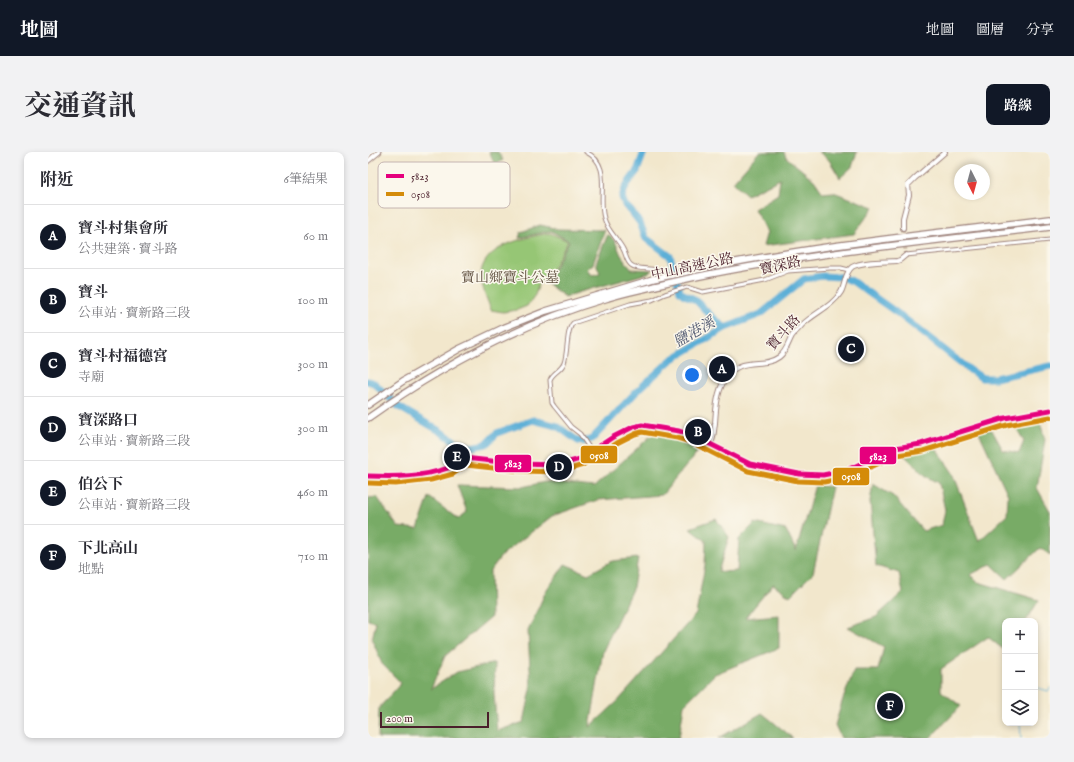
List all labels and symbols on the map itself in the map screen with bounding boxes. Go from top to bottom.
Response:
legend [378,162,510,208]
north arrow [954,164,990,200]
text: 5823 [411,170,429,184]
text: 0508 [411,188,430,202]
street label: 中山高速公路 [649,249,735,285]
street label: 寶深路 [758,252,803,279]
park label: 寶山鄉寶斗公墓 [461,269,559,287]
street label: 寶斗路 [763,311,804,354]
water label: 鹽港溪 [670,312,720,352]
pin: C [838,334,864,364]
pin: A [709,354,735,384]
your location [682,365,702,385]
pin: B [685,417,711,447]
pin: E [444,442,470,472]
line badge: 0508 [580,445,618,464]
line badge: 5823 [859,446,897,465]
text: 0508 [589,449,609,463]
text: 5823 [869,450,887,464]
pin: D [546,452,572,482]
line badge: 5823 [494,454,532,473]
text: 5823 [504,457,522,471]
line badge: 0508 [832,467,870,486]
text: 0508 [841,470,861,484]
pin: F [877,691,903,721]
scale bar [380,710,489,729]

